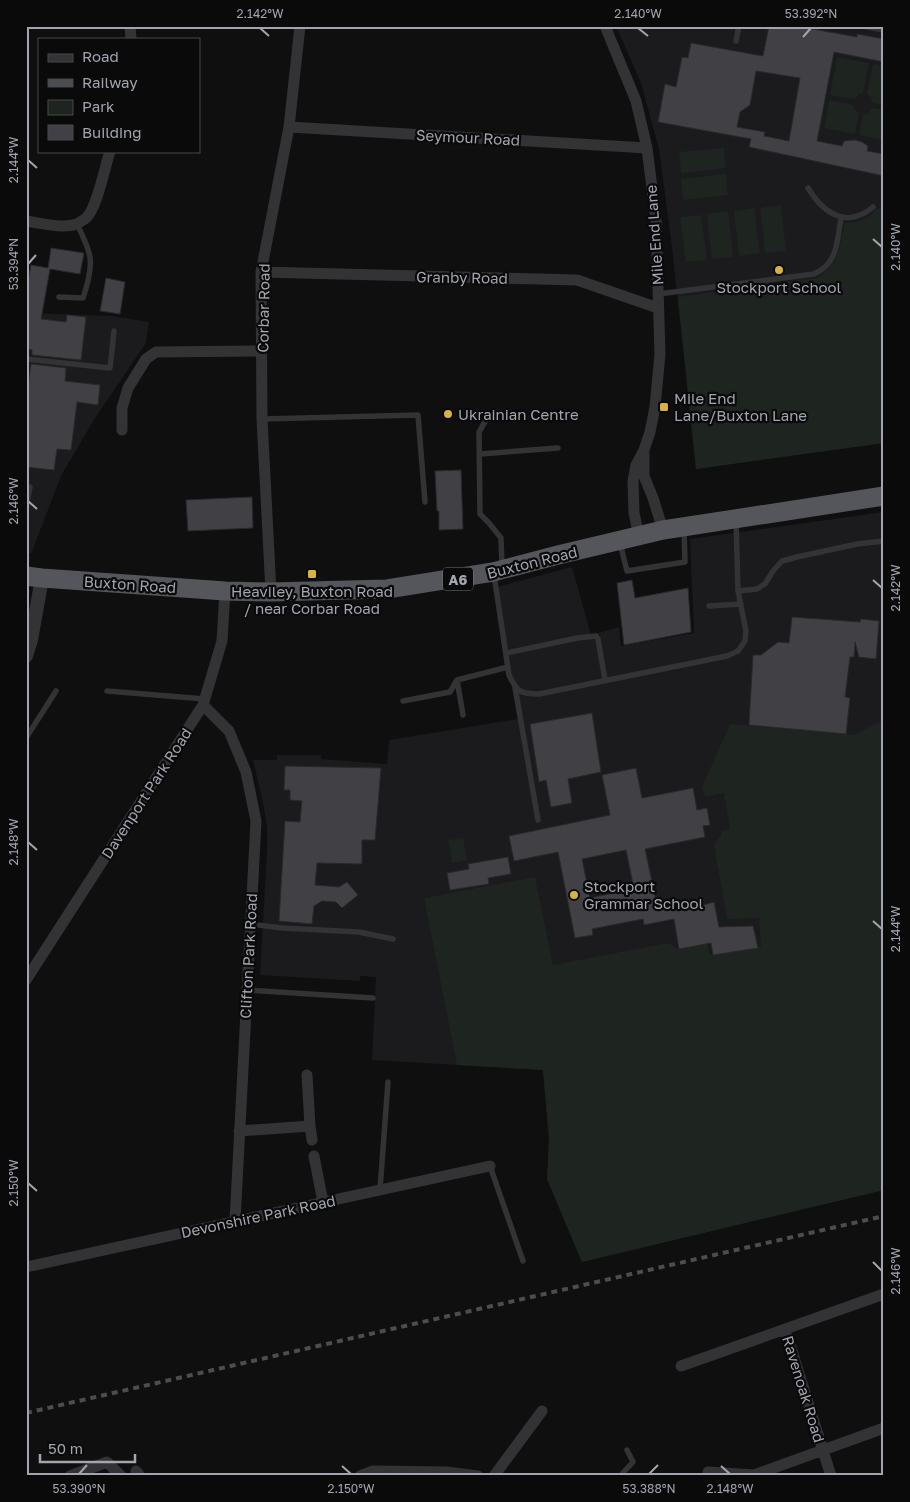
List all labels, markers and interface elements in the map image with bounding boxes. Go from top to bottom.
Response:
text: 2.142°W [237,6,284,21]
text: 2.140°W [614,6,662,21]
text: 53.392°N [785,6,837,21]
legend [38,38,200,152]
text: Road [82,47,119,65]
text: Railway [82,73,138,91]
text: Park [82,97,115,115]
text: Building [82,123,142,141]
street label: Seymour Road [416,125,520,149]
text: 2.144°W [6,136,21,183]
street label: Mile End Lane [641,184,666,286]
text: 2.140°W [888,223,903,271]
text: 53.394°N [6,238,21,290]
street label: Corbar Road [253,263,273,353]
marker: Stockport School [773,264,785,276]
street label: Granby Road [416,267,508,287]
place label: Stockport School [717,278,842,296]
place label: Mile End Lane/Buxton Lane [674,389,807,424]
marker: Mile End Lane/Buxton Lane [658,401,670,413]
place label: Ukrainian Centre [458,405,579,423]
marker: Ukrainian Centre [442,408,454,420]
text: 2.146°W [6,477,21,525]
street label: Buxton Road [485,542,579,582]
text: 2.142°W [888,564,903,611]
marker: Heaviley, Buxton Road / near Corbar Road [306,568,318,580]
road number: A6 [443,568,473,590]
street label: Buxton Road [83,572,177,596]
place label: Heaviley, Buxton Road / near Corbar Road [231,582,393,617]
street label: Davenport Park Road [97,724,195,862]
text: 2.148°W [6,818,21,866]
place label: Stockport Grammar School [584,877,703,912]
marker: Stockport Grammar School [568,889,580,901]
street label: Clifton Park Road [236,893,260,1019]
text: 2.144°W [888,905,903,952]
text: 2.150°W [6,1159,21,1206]
street label: Devonshire Park Road [179,1191,337,1241]
text: 2.146°W [888,1247,903,1295]
street label: Ravenoak Road [779,1333,829,1445]
scale bar [40,1432,135,1464]
text: 50 m [48,1439,83,1457]
text: 53.390°N [52,1481,106,1496]
text: 2.150°W [328,1481,375,1496]
text: 53.388°N [622,1481,676,1496]
text: 2.148°W [706,1481,754,1496]

